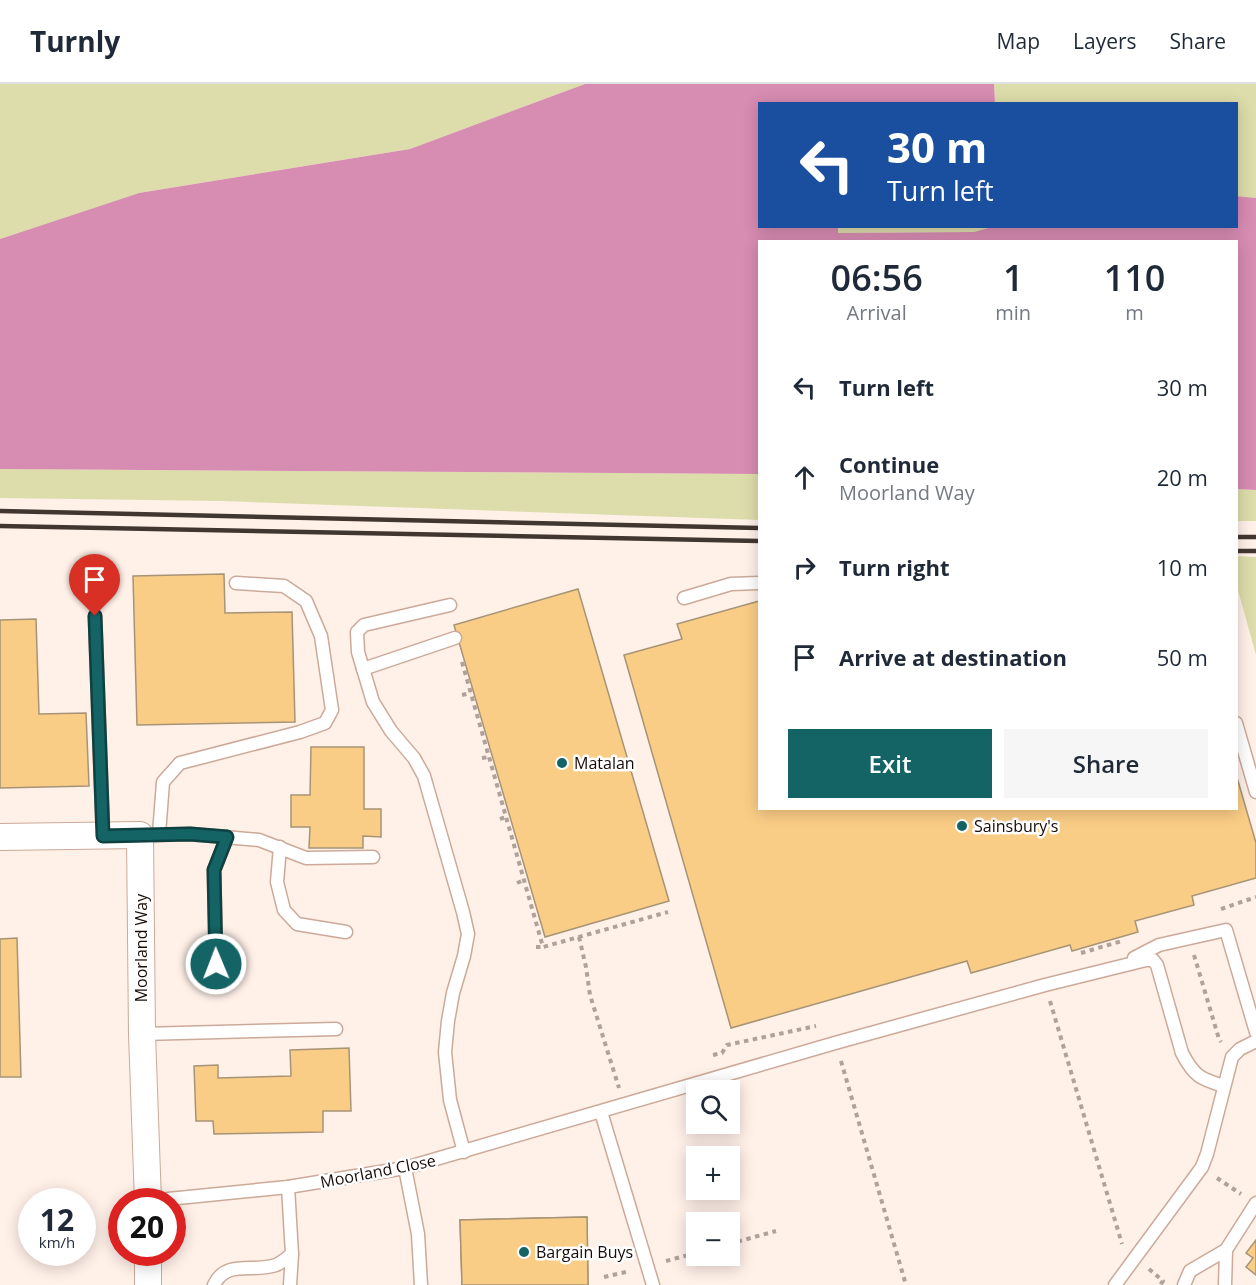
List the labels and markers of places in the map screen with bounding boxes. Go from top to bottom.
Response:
pin [69,554,120,616]
place label: Matalan [574,752,635,774]
marker: Matalan [555,756,569,770]
place label: Sainsbury's [974,815,1058,837]
marker: Sainsbury's [955,819,969,833]
place label: Bargain Buys [536,1241,633,1263]
marker: Bargain Buys [517,1245,531,1259]

